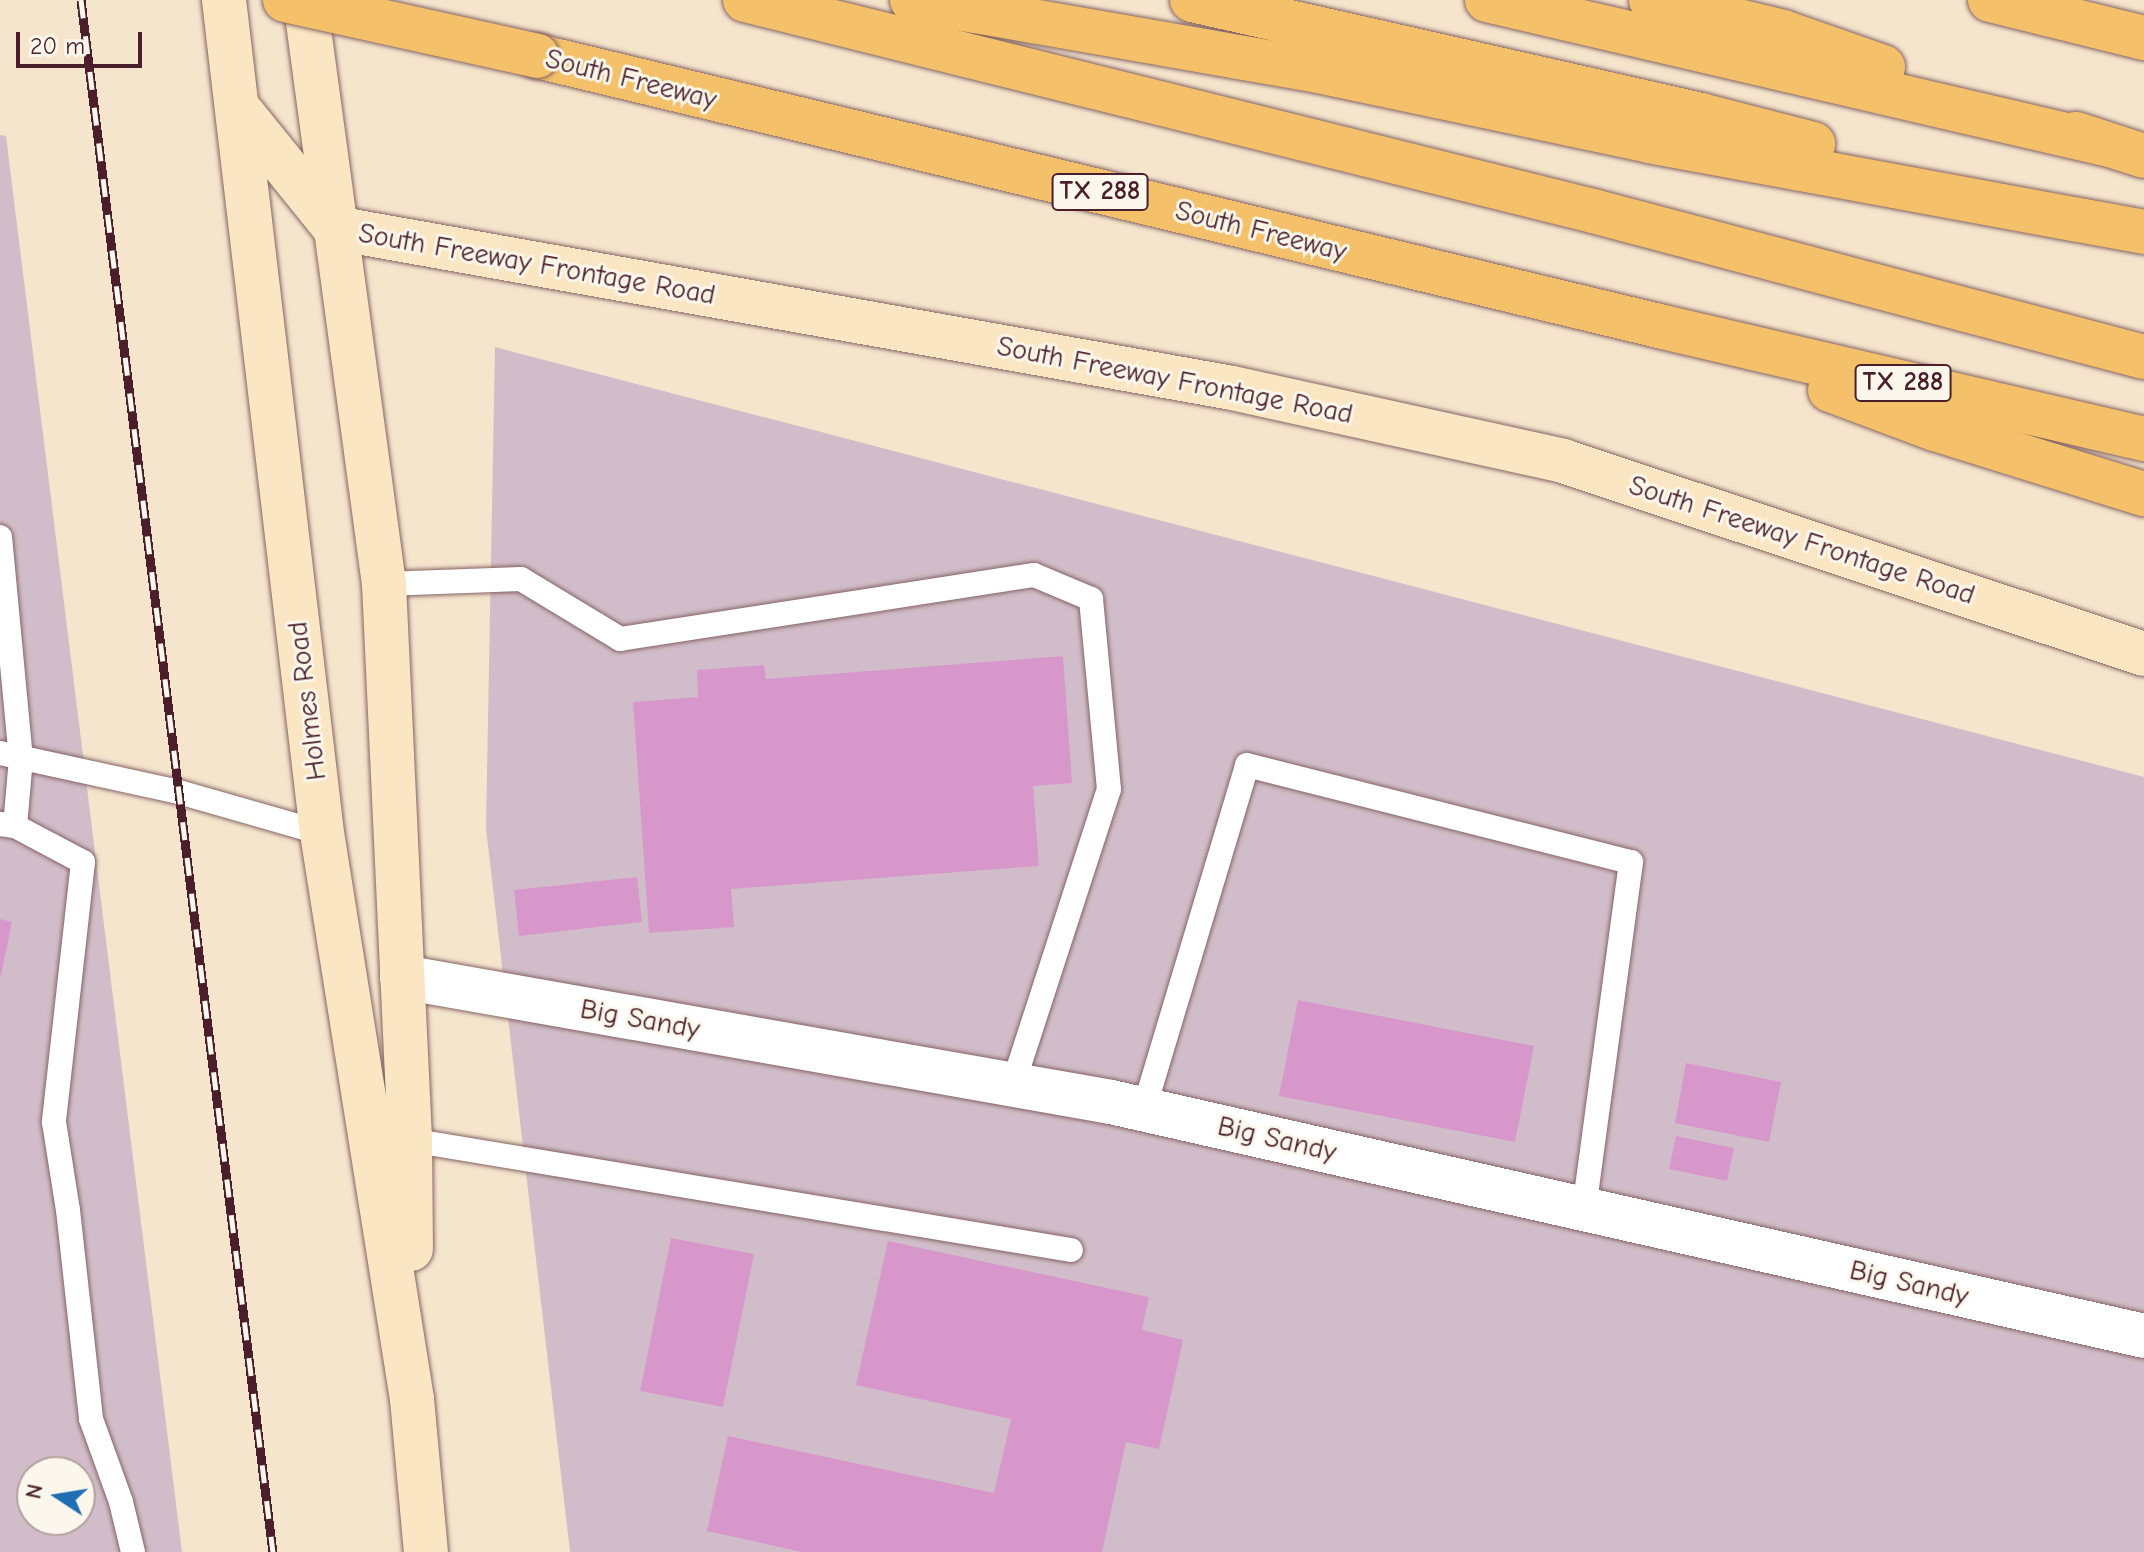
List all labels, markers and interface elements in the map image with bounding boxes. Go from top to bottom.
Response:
scale bar [20,16,146,66]
text: 20 m [30,32,85,60]
street label: South Freeway [542,42,720,116]
road number: TX 288 [1050,170,1150,214]
street label: South Freeway [1172,194,1350,268]
street label: South Freeway Frontage Road [356,216,718,312]
street label: South Freeway Frontage Road [994,329,1356,431]
road number: TX 288 [1853,361,1953,405]
street label: South Freeway Frontage Road [1625,468,1979,612]
street label: Holmes Road [281,620,333,782]
street label: Big Sandy [578,992,702,1046]
street label: Big Sandy [1214,1109,1340,1169]
street label: Big Sandy [1846,1253,1972,1313]
north arrow [16,1456,96,1536]
text: N [20,1482,49,1501]

